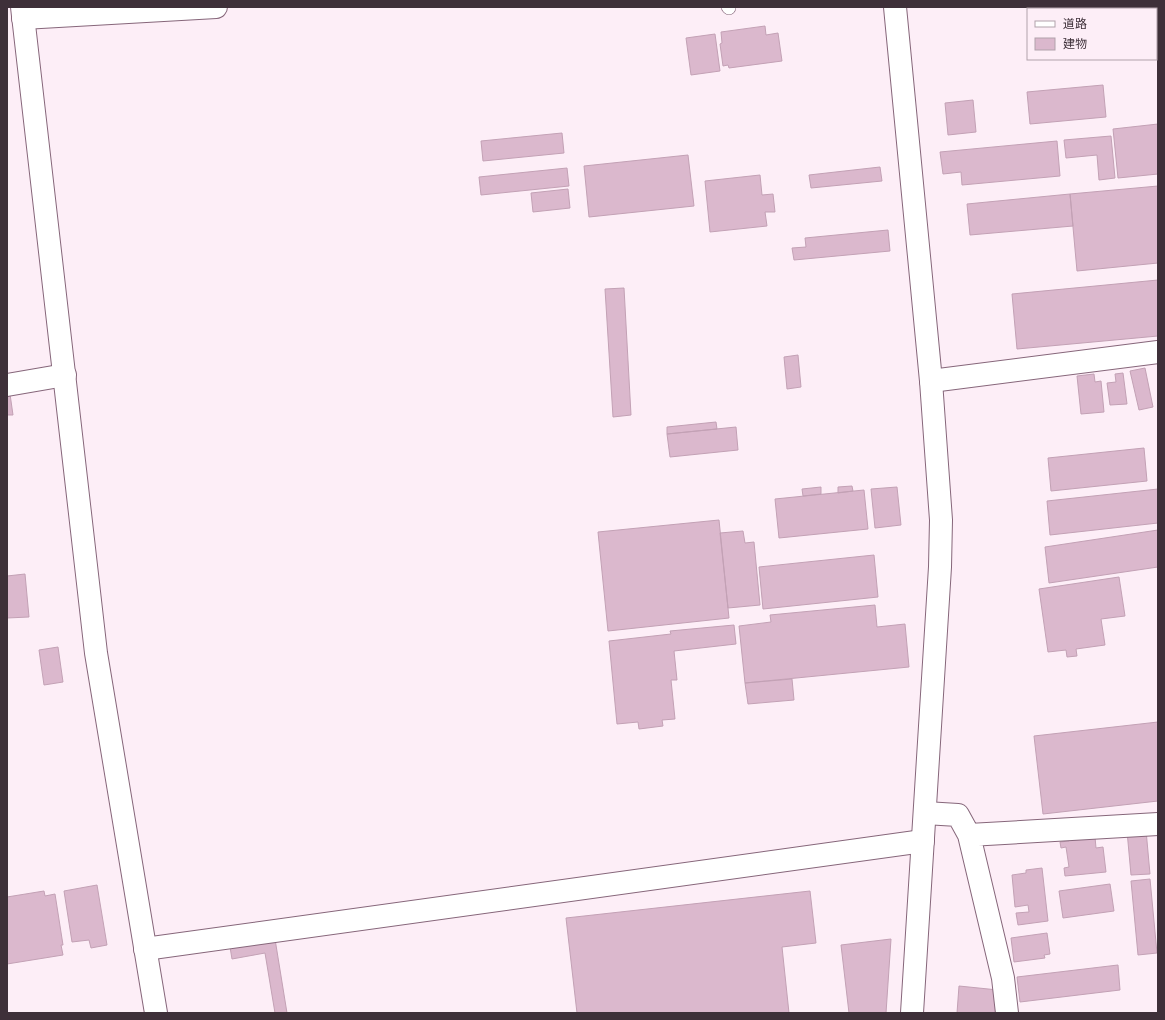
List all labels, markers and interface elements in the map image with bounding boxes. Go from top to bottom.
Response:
legend [1027,8,1157,60]
text: 道路 [1063,15,1087,32]
text: 建物 [1063,35,1087,52]

